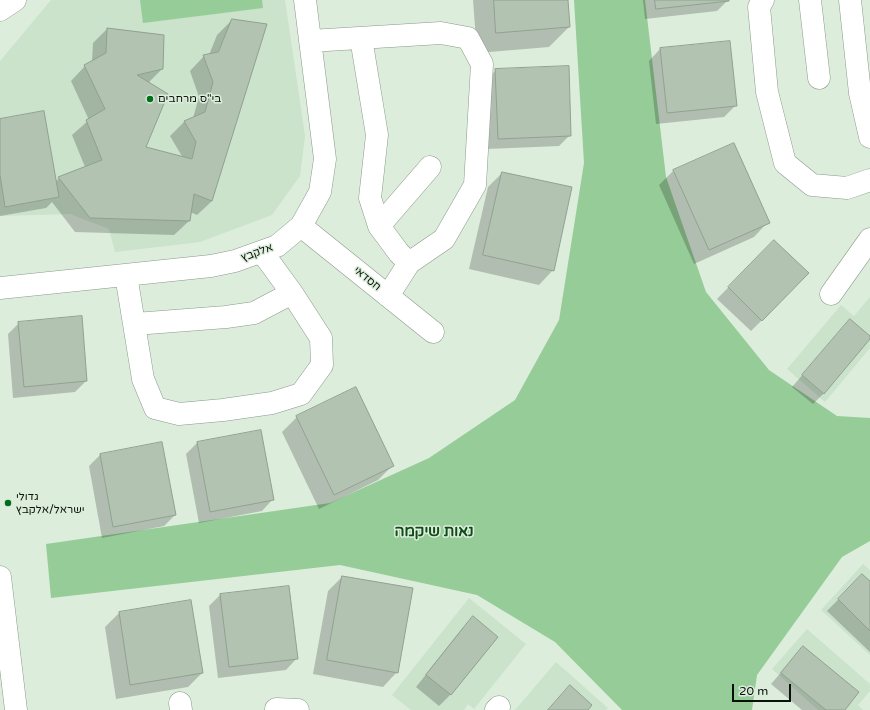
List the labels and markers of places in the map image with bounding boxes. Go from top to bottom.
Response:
place label: בי"ס מרחבים [158,92,221,106]
marker: בי"ס מרחבים [145,94,155,104]
place label: גדולי ישראל/אלקבץ [16,490,85,516]
marker: גדולי ישראל/אלקבץ [3,498,13,508]

